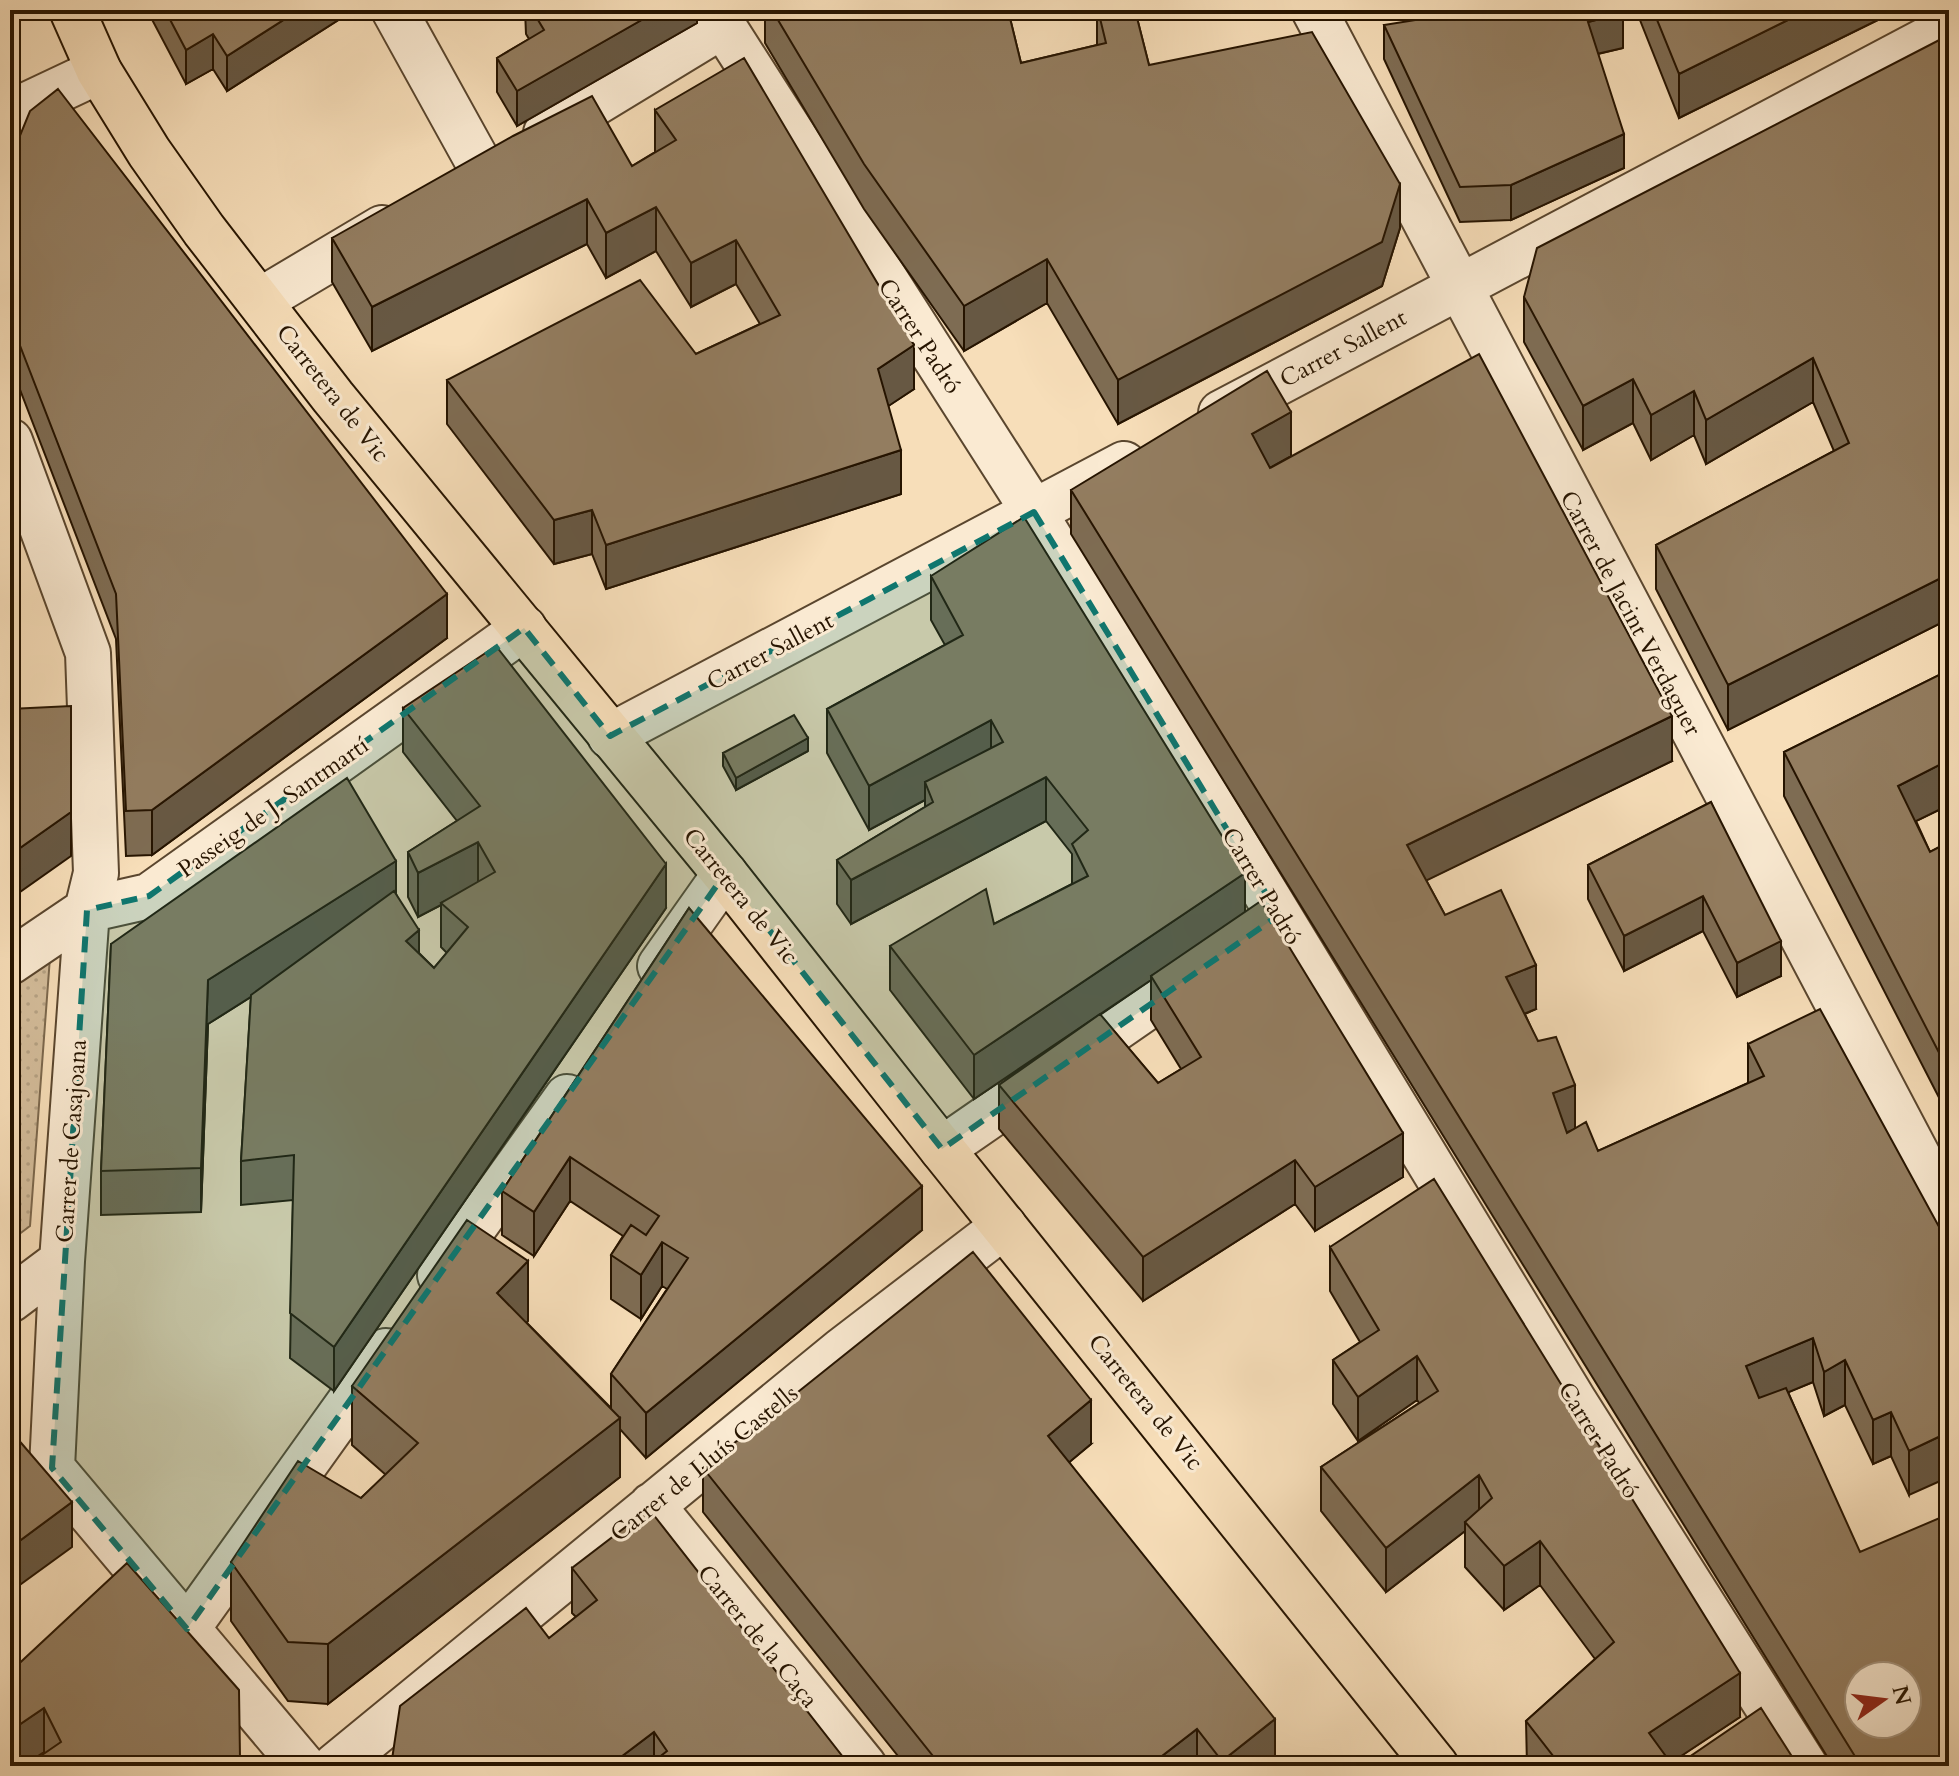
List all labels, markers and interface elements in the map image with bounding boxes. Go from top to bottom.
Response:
street label: Carrer Padró [870,272,969,400]
street label: Carrer Sallent [1274,301,1413,396]
street label: Carretera de Vic [268,317,397,469]
street label: Carrer de Jacint Verdaguer [1552,485,1709,742]
street label: Carrer Sallent [701,604,840,699]
street label: Passeig de J. Santmartí [171,729,376,886]
street label: Carretera de Vic [675,821,806,971]
street label: Carrer Padró [1214,821,1310,951]
street label: Carrer de Casajoana [48,1038,95,1244]
street label: Carretera de Vic [1080,1327,1211,1477]
street label: Carrer Padró [1550,1376,1647,1505]
street label: Carrer de Lluís Castells [603,1377,805,1550]
street label: Carrer de la Caça [690,1558,826,1715]
north arrow [1843,1660,1923,1740]
text: N [1885,1683,1918,1708]

